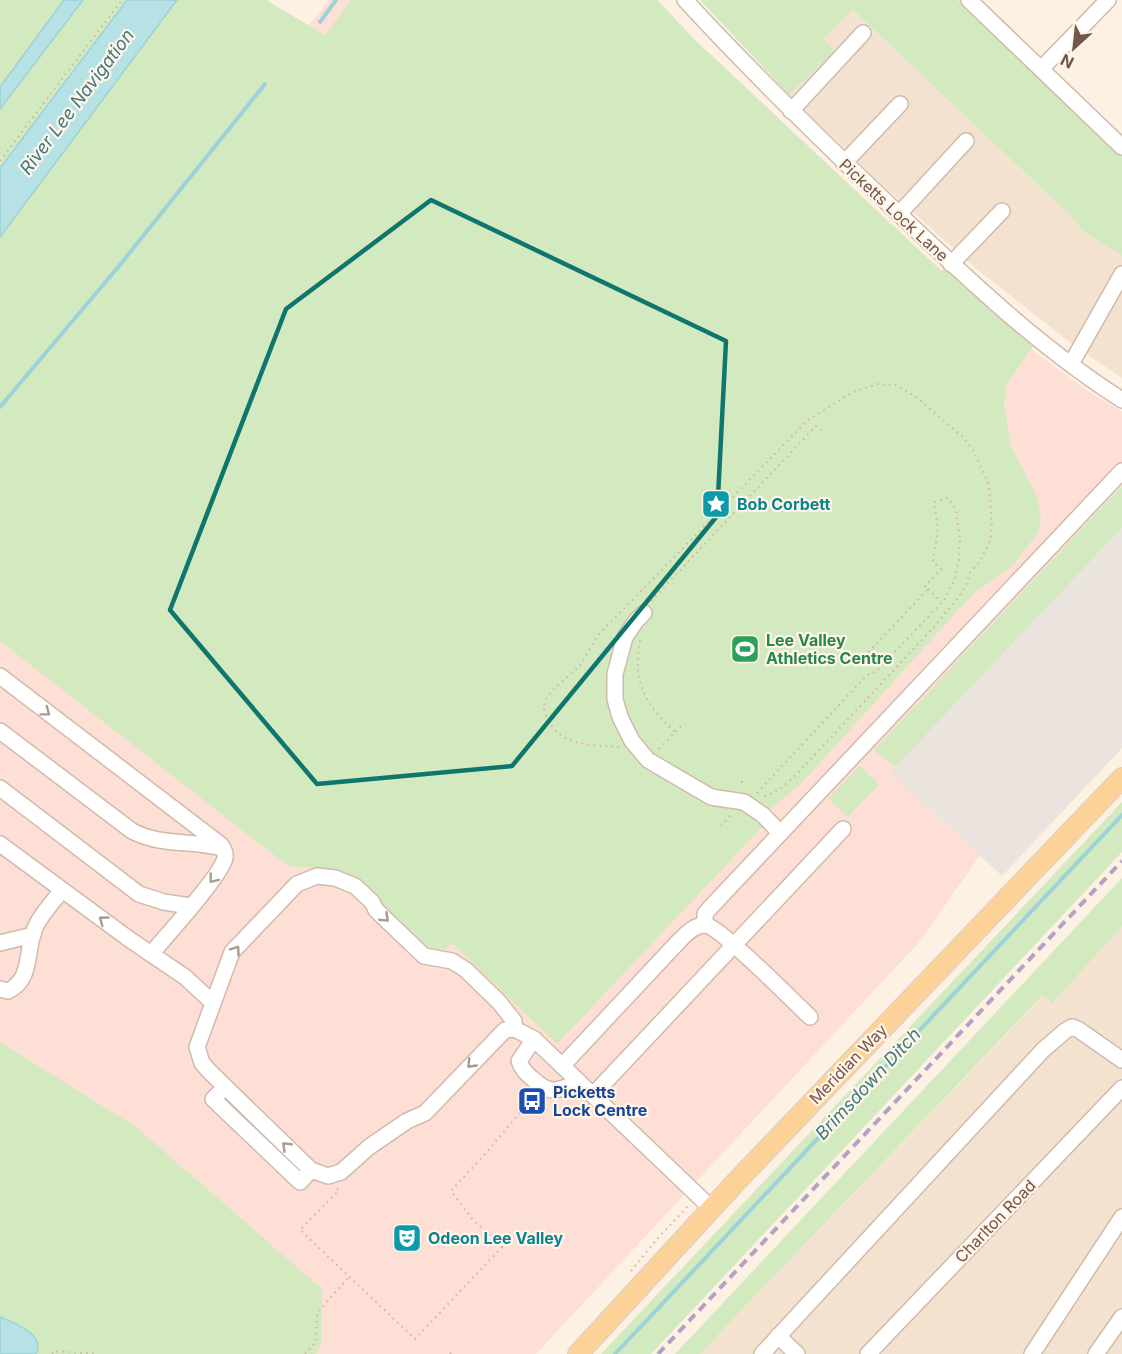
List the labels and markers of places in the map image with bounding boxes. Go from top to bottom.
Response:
place icon: Bob Corbett [700,488,732,520]
place label: Bob Corbett [737,494,831,514]
place label: Lee Valley Athletics Centre [766,630,892,668]
sports icon: Lee Valley Athletics Centre [729,633,761,665]
place label: Picketts Lock Centre [553,1082,647,1120]
bus stop icon: Picketts Lock Centre [516,1085,548,1117]
theatre icon: Odeon Lee Valley [391,1222,423,1254]
place label: Odeon Lee Valley [428,1228,564,1248]

